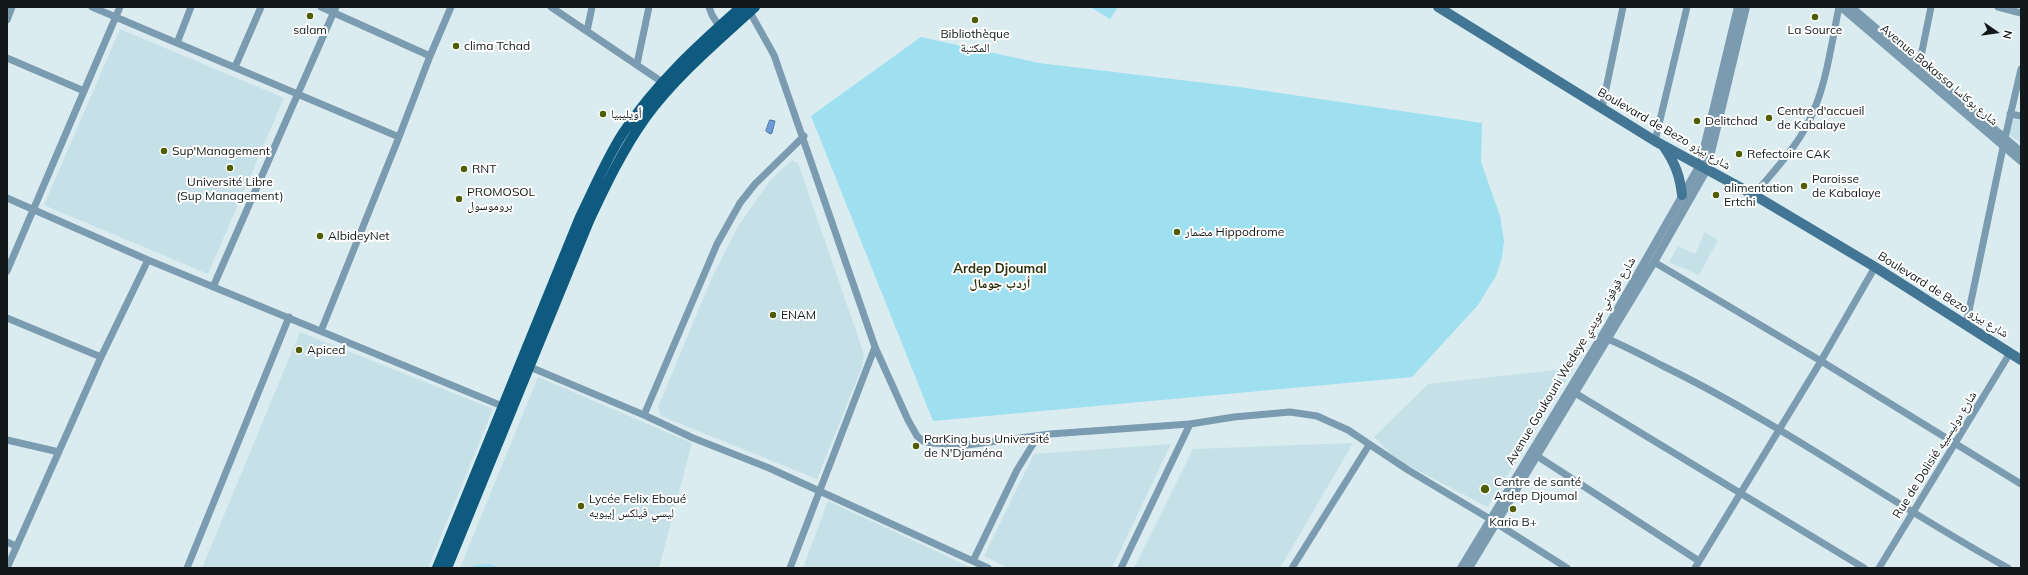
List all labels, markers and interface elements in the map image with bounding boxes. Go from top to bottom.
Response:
marker: salam [305,11,315,21]
marker: La Source [1810,12,1820,22]
north arrow [1976,12,2016,52]
marker: Bibliothèque المكتبة [970,15,980,25]
street label: Avenue Bokassa شارع بوكاسا [1877,21,2001,129]
place label: salam [293,23,327,37]
place label: La Source [1788,23,1842,37]
place label: Bibliothèque المكتبة [940,27,1010,55]
text: N [2000,29,2015,40]
place label: clima Tchad [464,39,530,53]
marker: clima Tchad [451,41,461,51]
street label: Boulevard de Bezo شارع بيزو [1595,85,1733,173]
place label: Centre d'accueil de Kabalaye [1777,104,1864,132]
place label: أويليبيا [611,107,642,121]
marker: أويليبيا [598,109,608,119]
marker: Centre d'accueil de Kabalaye [1764,113,1774,123]
place label: Delitchad [1705,114,1758,128]
marker: Delitchad [1692,116,1702,126]
place label: Sup'Management [172,144,270,158]
marker: Sup'Management [159,146,169,156]
place label: Refectoire CAK [1747,147,1830,161]
marker: Refectoire CAK [1734,149,1744,159]
place label: RNT [472,162,497,176]
marker: Université Libre (Sup Management) [225,163,235,173]
marker: RNT [459,164,469,174]
place label: Paroisse de Kabalaye [1812,172,1881,200]
place label: Université Libre (Sup Management) [176,175,284,203]
place label: alimentation Ertchi [1724,181,1793,209]
marker: Paroisse de Kabalaye [1799,181,1809,191]
place label: PROMOSOL بروموسول [467,185,535,213]
marker: alimentation Ertchi [1711,190,1721,200]
marker: PROMOSOL بروموسول [454,194,464,204]
place label: مضمار Hippodrome [1185,225,1284,239]
marker: مضمار Hippodrome [1172,227,1182,237]
place label: AlbideyNet [328,229,389,243]
marker: AlbideyNet [315,231,325,241]
street label: Boulevard de Bezo شارع بيزو [1875,249,2011,341]
street label: Avenue Goukouni Wedeye شارع قوقوني عويدي [1503,254,1639,468]
district label: Ardep Djoumal أردب جومال [953,261,1047,292]
place label: ENAM [781,308,816,322]
marker: ENAM [768,310,778,320]
place label: Apiced [307,343,345,357]
marker: Apiced [294,345,304,355]
street label: Rue de Dolisié شارع دوليسييه [1890,389,1980,521]
place label: ParKing bus Université de N'Djaména [924,432,1049,460]
marker: ParKing bus Université de N'Djaména [911,441,921,451]
place label: Centre de santé Ardep Djoumal [1494,475,1581,503]
marker: Centre de santé Ardep Djoumal [1479,483,1491,495]
place label: Lycée Felix Eboué ليسي فيلكس إيبويه [589,492,686,520]
marker: Lycée Felix Eboué ليسي فيلكس إيبويه [576,501,586,511]
marker: Karia B+ [1508,504,1518,514]
place label: Karia B+ [1489,515,1537,529]

